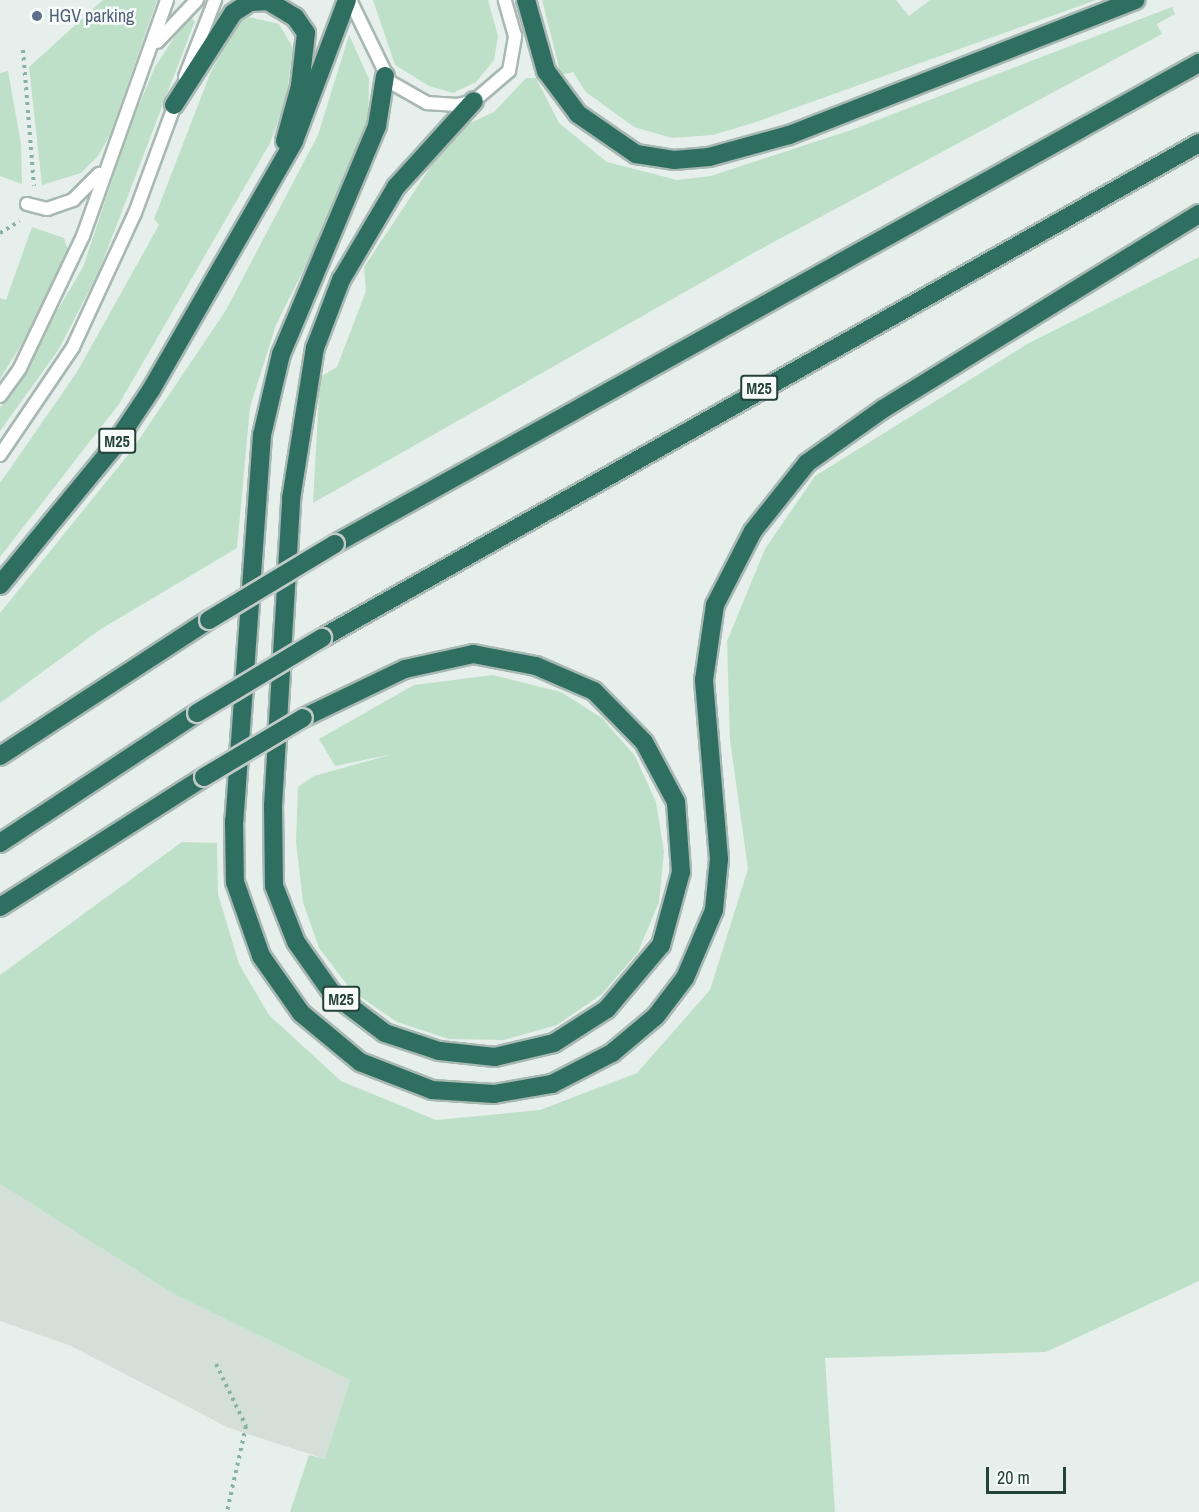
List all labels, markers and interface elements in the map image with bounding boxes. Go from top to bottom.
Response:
place label: HGV parking [49,5,134,27]
marker: HGV parking [30,9,44,23]
road number: M25 [740,375,778,401]
road number: M25 [98,428,136,454]
road number: M25 [322,986,360,1012]
scale bar [989,1455,1068,1493]
text: 20 m [997,1465,1030,1490]

